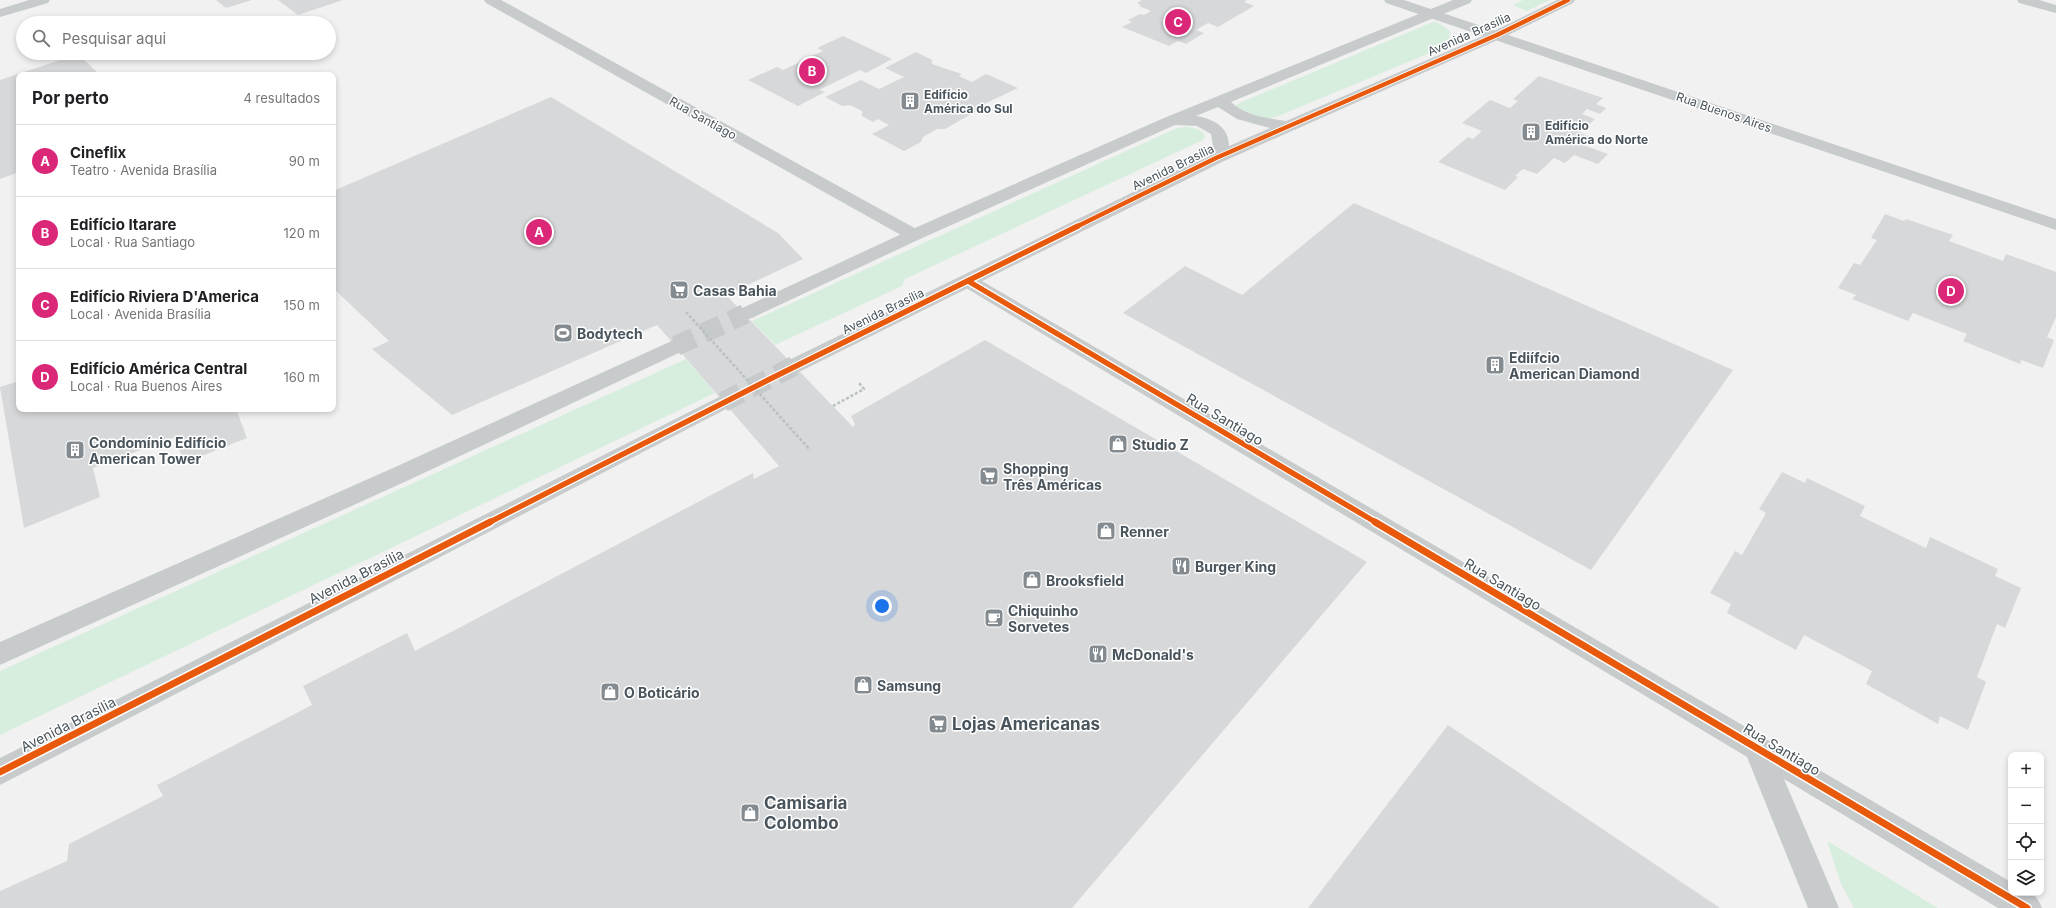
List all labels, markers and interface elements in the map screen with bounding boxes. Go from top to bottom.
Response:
pin: C [1165,7,1191,37]
street label: Avenida Brasília [1425,9,1513,59]
search box [16,16,336,60]
icon: search [30,27,52,49]
text: Pesquisar aqui [62,29,166,48]
pin: B [799,56,825,86]
place label: Edifício América do Sul [924,87,1013,116]
text: Por perto [32,88,109,108]
street label: Rua Buenos Aires [1674,89,1774,135]
text: 4 resultados [244,90,320,106]
building icon: Edifício América do Sul [899,90,921,112]
street label: Rua Santiago [667,93,739,143]
place label: Edifício América do Norte [1545,118,1648,147]
building icon: Edifício América do Norte [1520,121,1542,143]
street label: Avenida Brasília [1130,141,1216,193]
text: Cineflix [70,143,126,162]
text: A [40,153,50,169]
text: 90 m [289,153,320,169]
text: Teatro · Avenida Brasília [70,162,217,178]
text: Edifício Itarare [70,215,176,234]
pin: A [526,217,552,247]
text: B [41,225,49,241]
text: 120 m [284,225,320,241]
text: Local · Rua Santiago [70,234,195,250]
pin: D [1938,276,1964,306]
supermarket icon: Casas Bahia [668,279,690,301]
place label: Casas Bahia [693,282,777,299]
street label: Avenida Brasília [840,285,926,337]
text: Edifício Riviera D'America [70,287,259,306]
text: C [40,297,50,313]
text: 150 m [284,297,320,313]
text: Local · Avenida Brasília [70,306,211,322]
sports icon: Bodytech [552,322,574,344]
place label: Bodytech [577,325,643,342]
place label: Ediífcio American Diamond [1509,349,1640,382]
building icon: Ediífcio American Diamond [1484,354,1506,376]
text: Edifício América Central [70,359,247,378]
text: D [40,369,50,385]
text: 160 m [283,369,320,385]
text: Local · Rua Buenos Aires [70,378,222,394]
street label: Rua Santiago [1183,389,1267,449]
shop icon: Studio Z [1107,433,1129,455]
place label: Condomínio Edifício American Tower [89,434,227,467]
place label: Studio Z [1132,436,1189,453]
building icon: Condomínio Edifício American Tower [64,439,86,461]
place label: Shopping Três Américas [1003,460,1102,493]
supermarket icon: Shopping Três Américas [978,465,1000,487]
shop icon: Renner [1095,520,1117,542]
place label: Renner [1120,523,1169,540]
street label: Avenida Brasília [306,545,406,607]
street label: Rua Santiago [1461,554,1545,614]
restaurant icon: Burger King [1170,555,1192,577]
place label: Burger King [1195,558,1276,575]
shop icon: Brooksfield [1021,569,1043,591]
place label: Brooksfield [1046,572,1124,589]
your location [872,596,892,616]
place label: Chiquinho Sorvetes [1008,602,1079,635]
cafe icon: Chiquinho Sorvetes [983,607,1005,629]
restaurant icon: McDonald's [1087,643,1109,665]
place label: McDonald's [1112,646,1194,663]
shop icon: Samsung [852,674,874,696]
place label: Samsung [877,677,941,694]
shop icon: O Boticário [599,681,621,703]
place label: O Boticário [624,684,700,701]
street label: Avenida Brasília [18,693,118,755]
supermarket icon: Lojas Americanas [927,713,949,735]
place label: Lojas Americanas [952,714,1100,734]
street label: Rua Santiago [1740,719,1824,779]
map controls [2008,752,2044,896]
button: + [2008,752,2044,788]
button: − [2008,788,2044,824]
place label: Camisaria Colombo [764,793,847,833]
shop icon: Camisaria Colombo [739,802,761,824]
button: locate [2008,824,2044,860]
button: layers [2008,860,2044,896]

